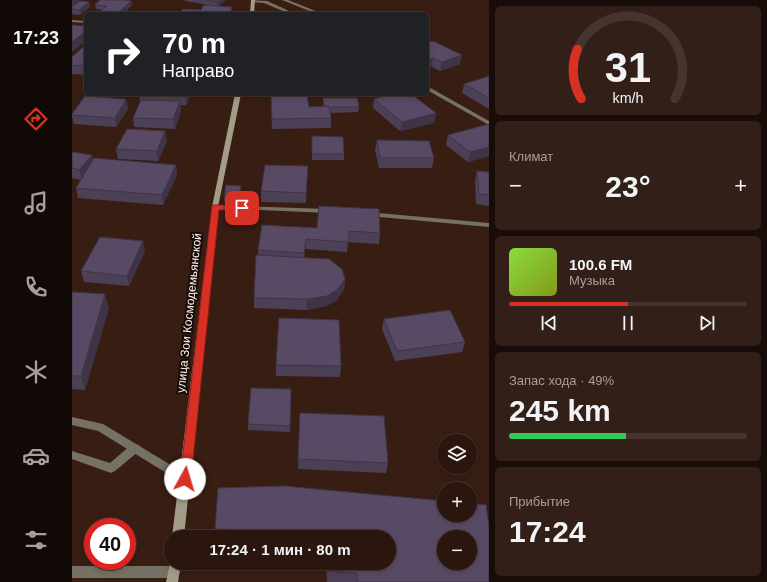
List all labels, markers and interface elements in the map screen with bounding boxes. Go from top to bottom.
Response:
text: 17:23 [13,28,59,48]
icon: right [96,28,148,80]
text: 70 m [162,28,226,59]
text: 31 [605,43,651,90]
text: Направо [162,61,234,81]
text: km/h [613,89,644,105]
icon: directions [22,105,50,133]
text: Климат [509,149,553,164]
text: 23° [605,170,651,203]
text: − [509,173,522,198]
text: + [734,173,747,198]
icon: music [22,189,50,217]
pin [225,191,259,225]
icon: arrive [231,197,253,219]
street label: улица Зои Космодемьянской [174,232,204,394]
text: 100.6 FM [569,256,632,273]
icon: phone [22,273,50,301]
text: Музыка [569,273,615,288]
icon: previous [538,312,560,334]
icon: pause [617,312,639,334]
icon: next [696,312,718,334]
icon: climate [22,358,50,386]
text: Запас хода · 49% [509,373,614,388]
text: 245 km [509,394,611,427]
map controls [437,434,477,570]
button: layers [437,434,477,474]
icon: car [22,442,50,470]
position arrow [164,458,206,500]
button: + [437,482,477,522]
text: Прибытие [509,494,570,509]
text: 17:24 [509,515,586,548]
speed limit sign: 40 [84,518,136,570]
icon: filters [22,526,50,554]
button: − [437,530,477,570]
text: 17:24 · 1 мин · 80 m [209,541,351,558]

